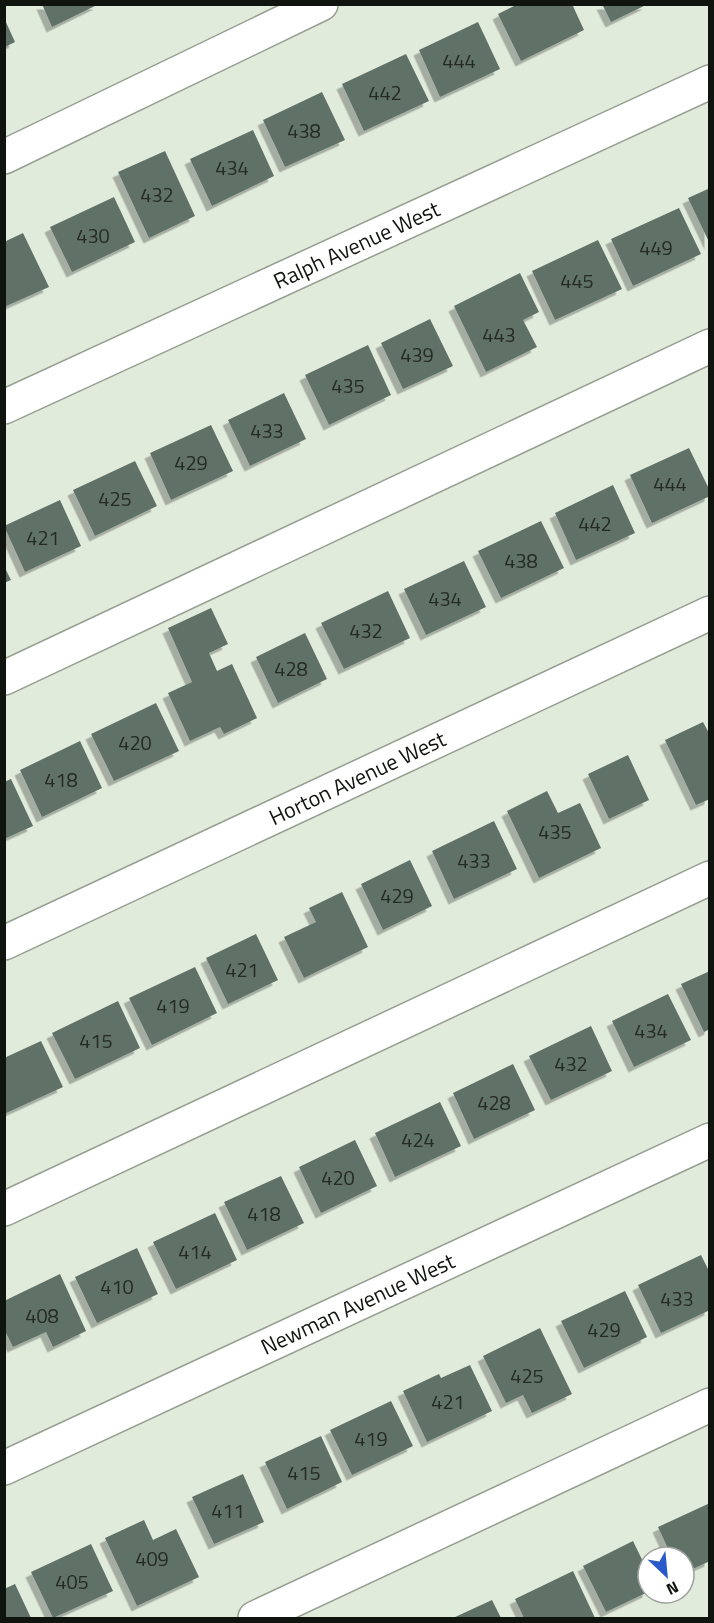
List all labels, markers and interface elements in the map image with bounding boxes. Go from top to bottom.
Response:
house number: 444 [442,45,476,76]
house number: 442 [368,77,402,108]
house number: 438 [287,115,321,146]
house number: 434 [215,152,249,183]
house number: 432 [140,179,174,210]
street label: Ralph Avenue West [268,192,445,298]
house number: 430 [76,220,110,251]
house number: 449 [639,232,673,263]
house number: 445 [560,265,594,296]
house number: 443 [482,319,516,350]
house number: 439 [400,339,434,370]
house number: 435 [331,370,365,401]
house number: 433 [250,415,284,446]
house number: 429 [174,447,208,478]
house number: 444 [653,468,687,499]
house number: 425 [98,483,132,514]
house number: 442 [578,508,612,539]
house number: 421 [26,522,60,553]
house number: 438 [504,545,538,576]
house number: 434 [428,583,462,614]
house number: 432 [349,615,383,646]
house number: 428 [274,653,308,684]
street label: Horton Avenue West [263,722,452,834]
house number: 420 [118,727,152,758]
house number: 418 [44,764,78,795]
house number: 435 [538,816,572,847]
house number: 433 [457,845,491,876]
house number: 429 [380,880,414,911]
house number: 421 [225,954,259,985]
house number: 419 [156,990,190,1021]
house number: 434 [634,1015,668,1046]
house number: 415 [79,1025,113,1056]
house number: 432 [554,1048,588,1079]
house number: 428 [477,1087,511,1118]
house number: 424 [401,1124,435,1155]
house number: 420 [321,1162,355,1193]
house number: 418 [247,1198,281,1229]
house number: 414 [178,1236,212,1267]
street label: Newman Avenue West [255,1244,461,1363]
house number: 410 [100,1271,134,1302]
house number: 433 [660,1283,694,1314]
house number: 408 [25,1300,59,1331]
house number: 429 [587,1314,621,1345]
house number: 425 [510,1360,544,1391]
house number: 421 [431,1386,465,1417]
house number: 419 [354,1423,388,1454]
house number: 415 [287,1457,321,1488]
house number: 411 [211,1495,245,1526]
house number: 409 [135,1543,169,1574]
north arrow [636,1545,696,1605]
house number: 405 [55,1566,89,1597]
text: N [662,1575,683,1602]

